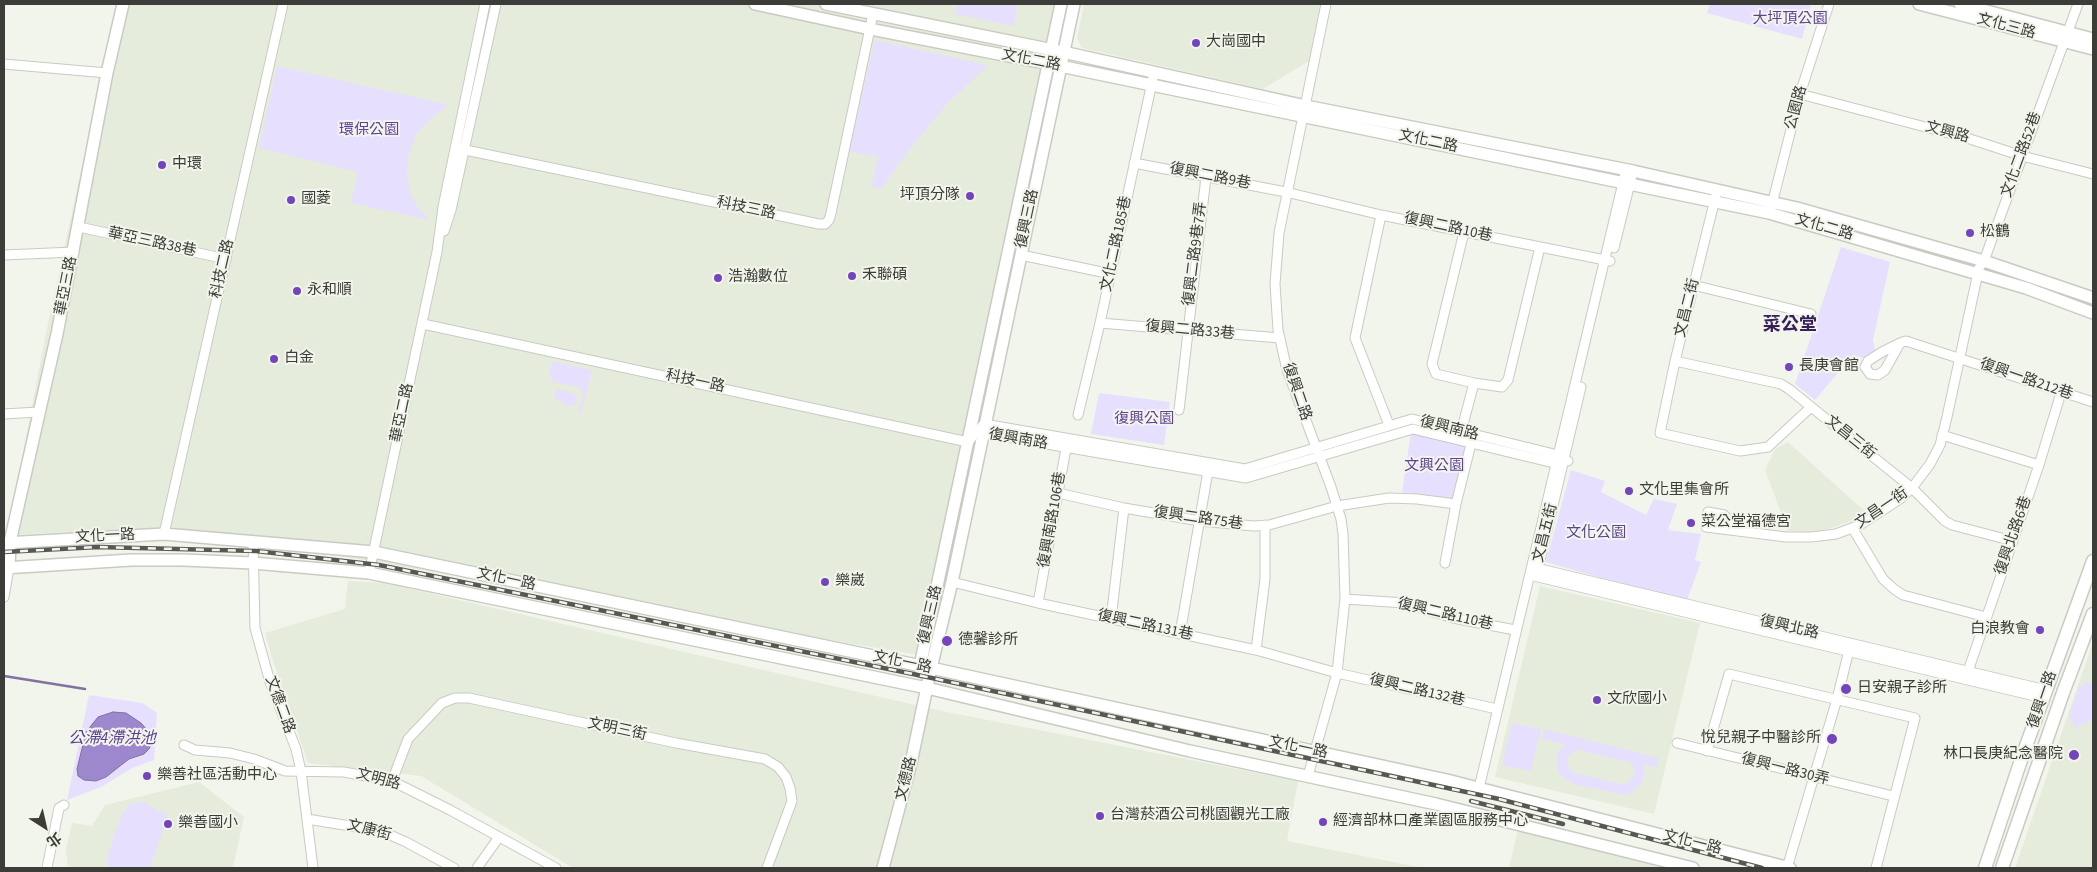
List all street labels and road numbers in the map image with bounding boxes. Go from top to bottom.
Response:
street label: 文化三路 [1975,11,2037,43]
street label: 文化二路 [1000,46,1062,76]
street label: 公園路 [1782,84,1812,132]
street label: 文化二路52巷 [1998,110,2046,200]
street label: 文興路 [1923,118,1971,148]
street label: 文化二路 [1397,127,1459,157]
street label: 復興二路9巷 [1168,160,1252,194]
street label: 復興三路 [1013,188,1043,250]
street label: 科技三路 [715,194,777,224]
street label: 文化二路185巷 [1098,195,1136,293]
street label: 復興二路9巷7弄 [1181,201,1211,307]
street label: 復興二路10巷 [1402,210,1494,246]
street label: 文化二路 [1793,211,1855,245]
street label: 華亞三路38巷 [106,225,198,261]
street label: 科技二路 [207,238,239,300]
street label: 華亞三路 [52,255,82,317]
street label: 文昌二街 [1672,277,1704,339]
street label: 復興二路33巷 [1144,318,1236,344]
street label: 復興一路212巷 [1977,356,2075,404]
street label: 復興二路 [1278,361,1314,423]
street label: 科技一路 [664,367,726,397]
street label: 華亞二路 [388,382,418,444]
street label: 文昌三街 [1821,412,1879,464]
street label: 復興南路 [1418,413,1480,445]
street label: 復興南路 [987,426,1049,454]
street label: 復興南路106巷 [1036,470,1070,570]
street label: 文昌一街 [1852,485,1912,533]
street label: 復興北路6巷 [1992,494,2036,578]
street label: 文昌五街 [1530,502,1562,564]
street label: 復興二路75巷 [1152,504,1244,534]
street label: 文化一路 [75,526,135,548]
street label: 文化一路 [475,565,537,595]
street label: 復興三路 [915,584,947,646]
street label: 復興二路110巷 [1396,595,1494,635]
street label: 復興二路131巷 [1096,607,1194,645]
street label: 復興北路 [1758,612,1820,644]
street label: 文化一路 [871,648,933,678]
street label: 復興一路 [2025,669,2061,731]
street label: 復興二路132巷 [1368,671,1466,711]
street label: 文德二路 [260,674,298,736]
street label: 文明三街 [586,715,648,745]
street label: 文化一路 [1267,733,1329,763]
street label: 復興一路30弄 [1739,750,1831,790]
street label: 文德路 [893,755,921,803]
street label: 文明路 [354,765,402,795]
street label: 文康街 [345,817,393,845]
street label: 文化一路 [1661,827,1723,859]

